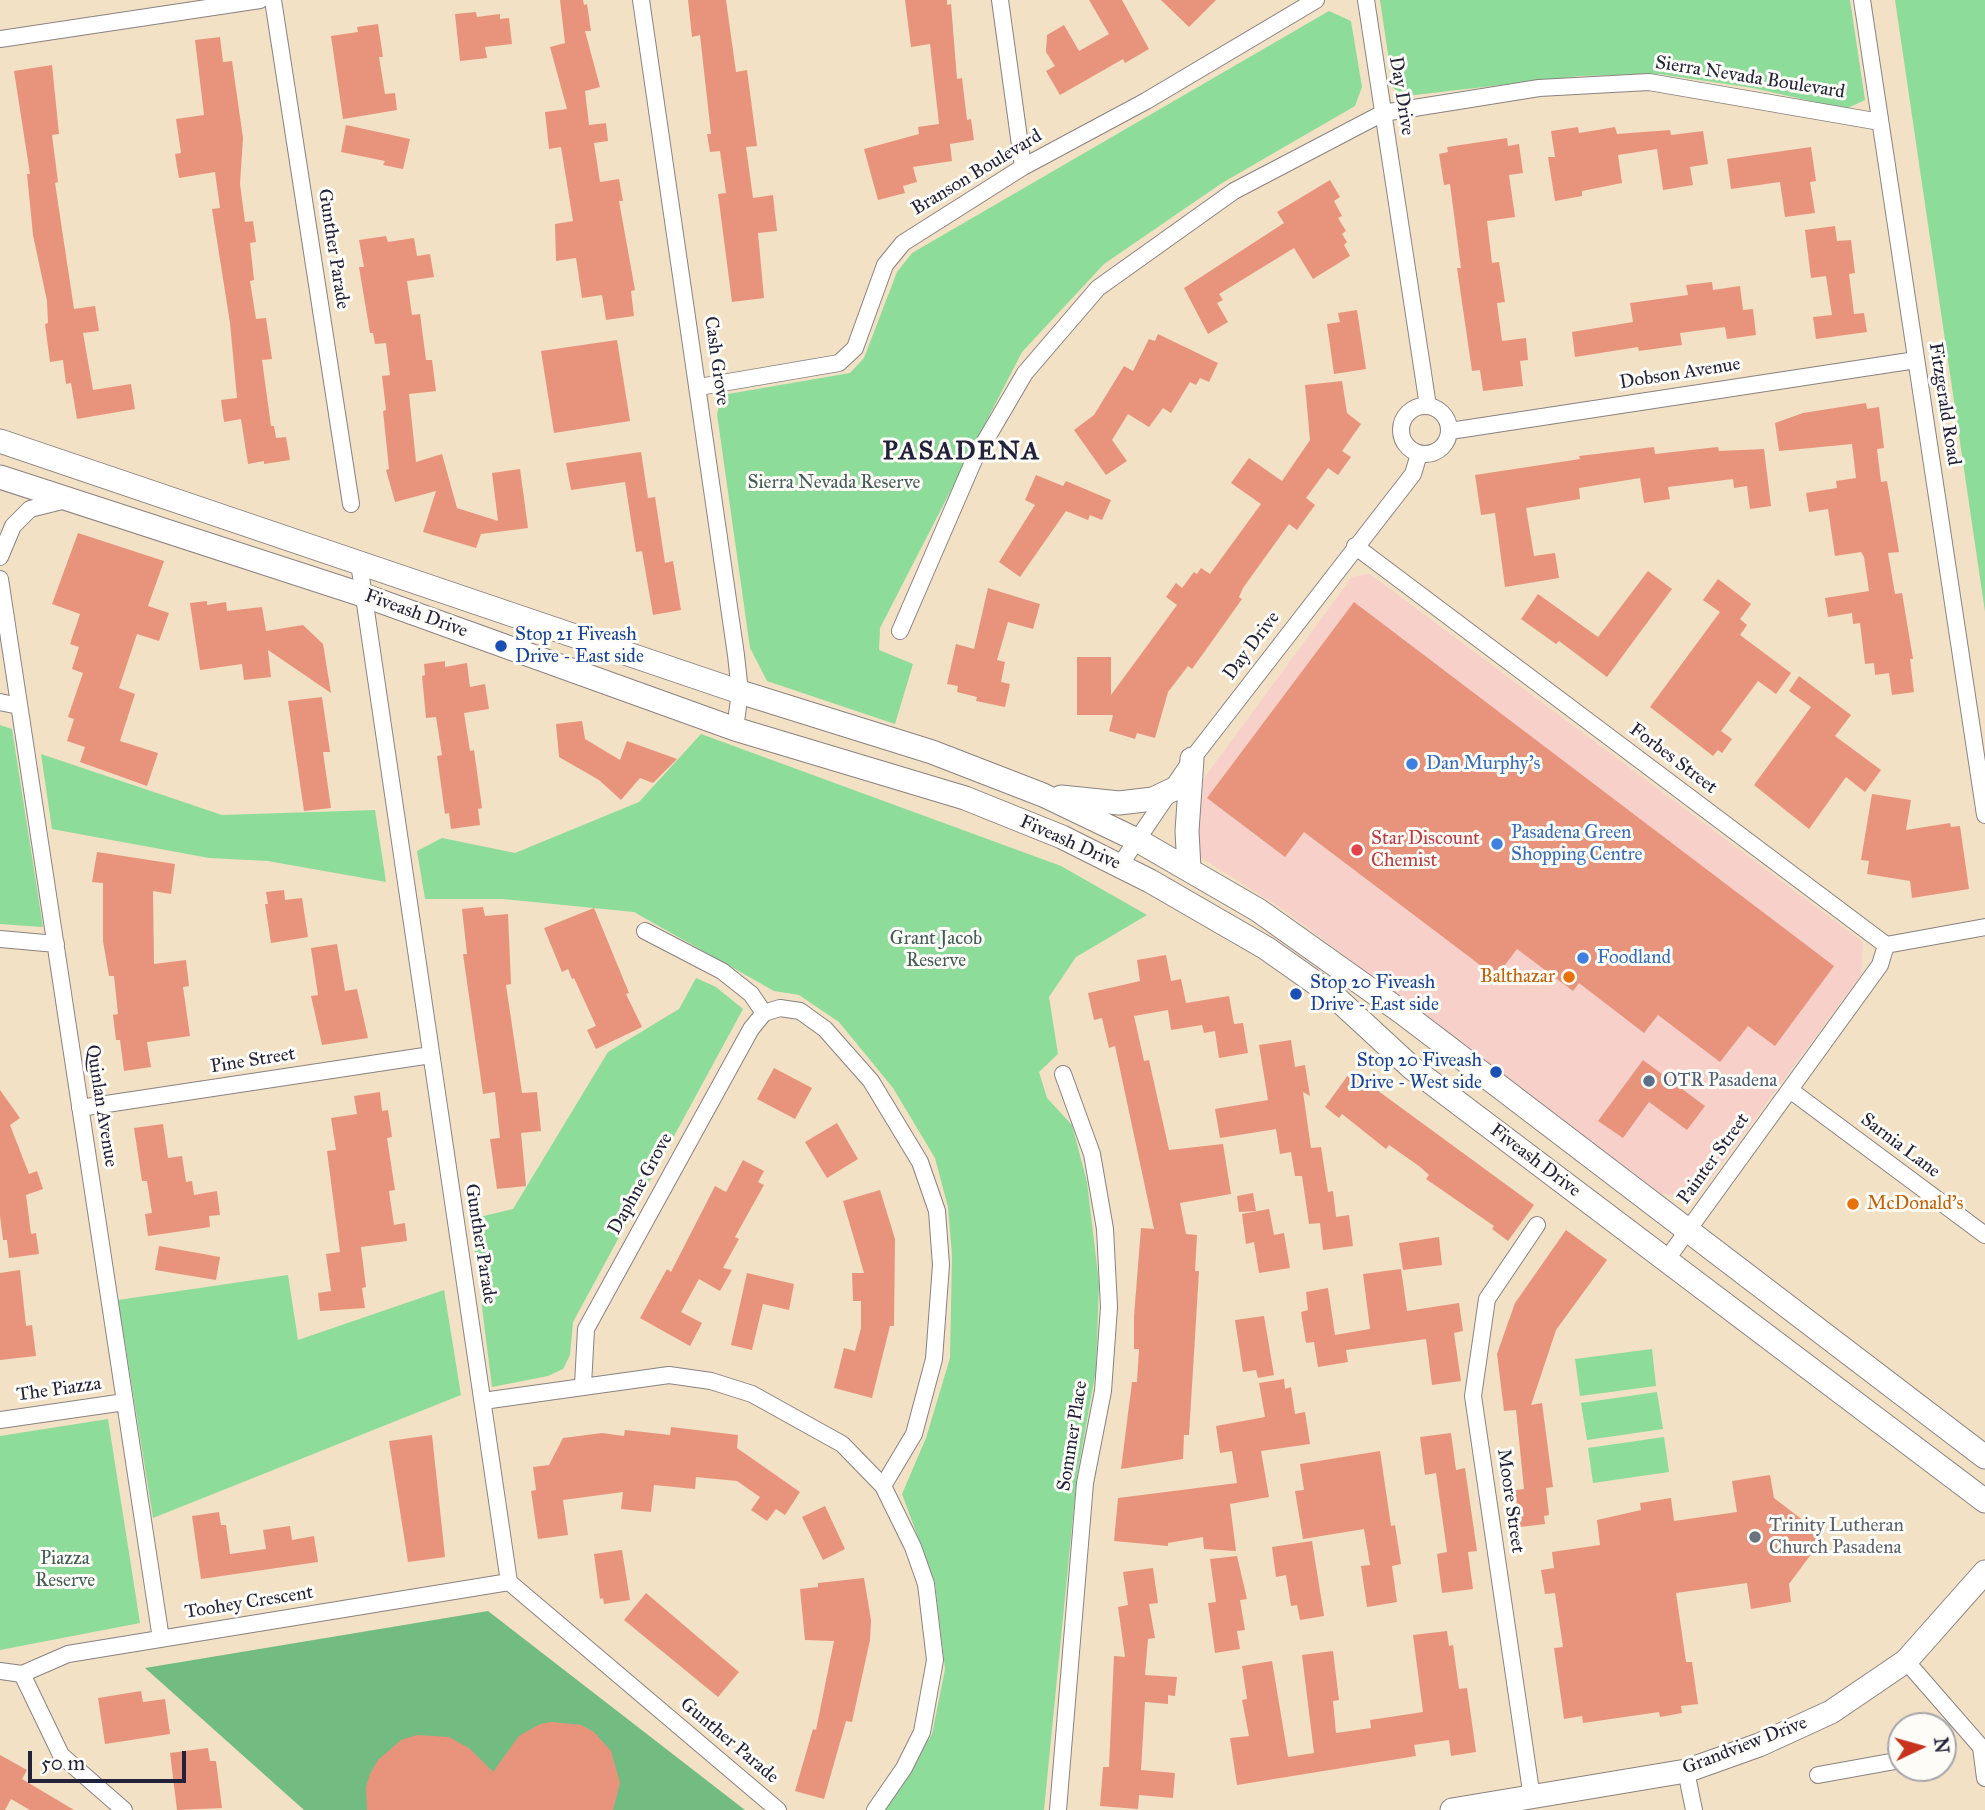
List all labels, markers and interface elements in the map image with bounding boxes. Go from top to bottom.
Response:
street label: Sierra Nevada Boulevard [1654,52,1846,104]
street label: Day Drive [1384,55,1418,137]
street label: Branson Boulevard [908,125,1046,221]
street label: Gunther Parade [312,187,354,311]
street label: Cash Grove [698,315,734,407]
street label: Fitzgerald Road [1923,341,1965,467]
street label: Dobson Avenue [1618,353,1742,395]
district label: PASADENA [884,437,1040,469]
park label: Sierra Nevada Reserve [748,472,920,494]
street label: Fiveash Drive [361,585,471,643]
street label: Day Drive [1219,607,1285,685]
place label: Stop 21 Fiveash Drive - East side [515,624,644,668]
marker: Stop 21 Fiveash Drive - East side [493,638,509,654]
street label: Forbes Street [1625,719,1721,799]
place label: Dan Murphy's [1426,753,1540,775]
marker: Dan Murphy's [1404,756,1420,772]
street label: Fiveash Drive [1016,811,1124,875]
place label: Pasadena Green Shopping Centre [1511,822,1642,866]
place label: Star Discount Chemist [1371,828,1480,872]
marker: Pasadena Green Shopping Centre [1489,836,1505,852]
marker: Star Discount Chemist [1349,842,1365,858]
park label: Grant Jacob Reserve [890,928,982,972]
place label: Foodland [1597,947,1671,969]
marker: Foodland [1575,950,1591,966]
place label: Balthazar [1480,966,1555,988]
marker: Balthazar [1561,969,1577,985]
place label: Stop 20 Fiveash Drive - East side [1310,972,1439,1016]
marker: Stop 20 Fiveash Drive - East side [1288,986,1304,1002]
street label: Quinlan Avenue [80,1043,122,1169]
street label: Pine Street [209,1043,297,1079]
place label: Stop 20 Fiveash Drive - West side [1350,1050,1482,1094]
marker: Stop 20 Fiveash Drive - West side [1488,1064,1504,1080]
place label: OTR Pasadena [1663,1070,1777,1092]
marker: OTR Pasadena [1641,1073,1657,1089]
street label: Painter Street [1673,1109,1755,1209]
street label: Sarnia Lane [1856,1109,1944,1183]
street label: Fiveash Drive [1485,1119,1585,1203]
street label: Daphne Grove [604,1129,678,1239]
street label: Gunther Parade [459,1182,501,1306]
place label: McDonald's [1867,1193,1963,1215]
marker: McDonald's [1845,1196,1861,1212]
street label: The Piazza [15,1373,103,1407]
street label: Sommer Place [1053,1379,1093,1493]
street label: Moore Street [1491,1447,1529,1555]
place label: Trinity Lutheran Church Pasadena [1769,1515,1904,1559]
marker: Trinity Lutheran Church Pasadena [1747,1529,1763,1545]
park label: Piazza Reserve [35,1548,95,1592]
street label: Toohey Crescent [183,1582,315,1624]
street label: Gunther Parade [675,1693,783,1789]
street label: Grandview Drive [1680,1712,1810,1780]
north arrow [1887,1712,1957,1782]
scale bar [32,1736,189,1780]
text: N [1929,1736,1954,1754]
text: 50 m [41,1750,85,1776]

